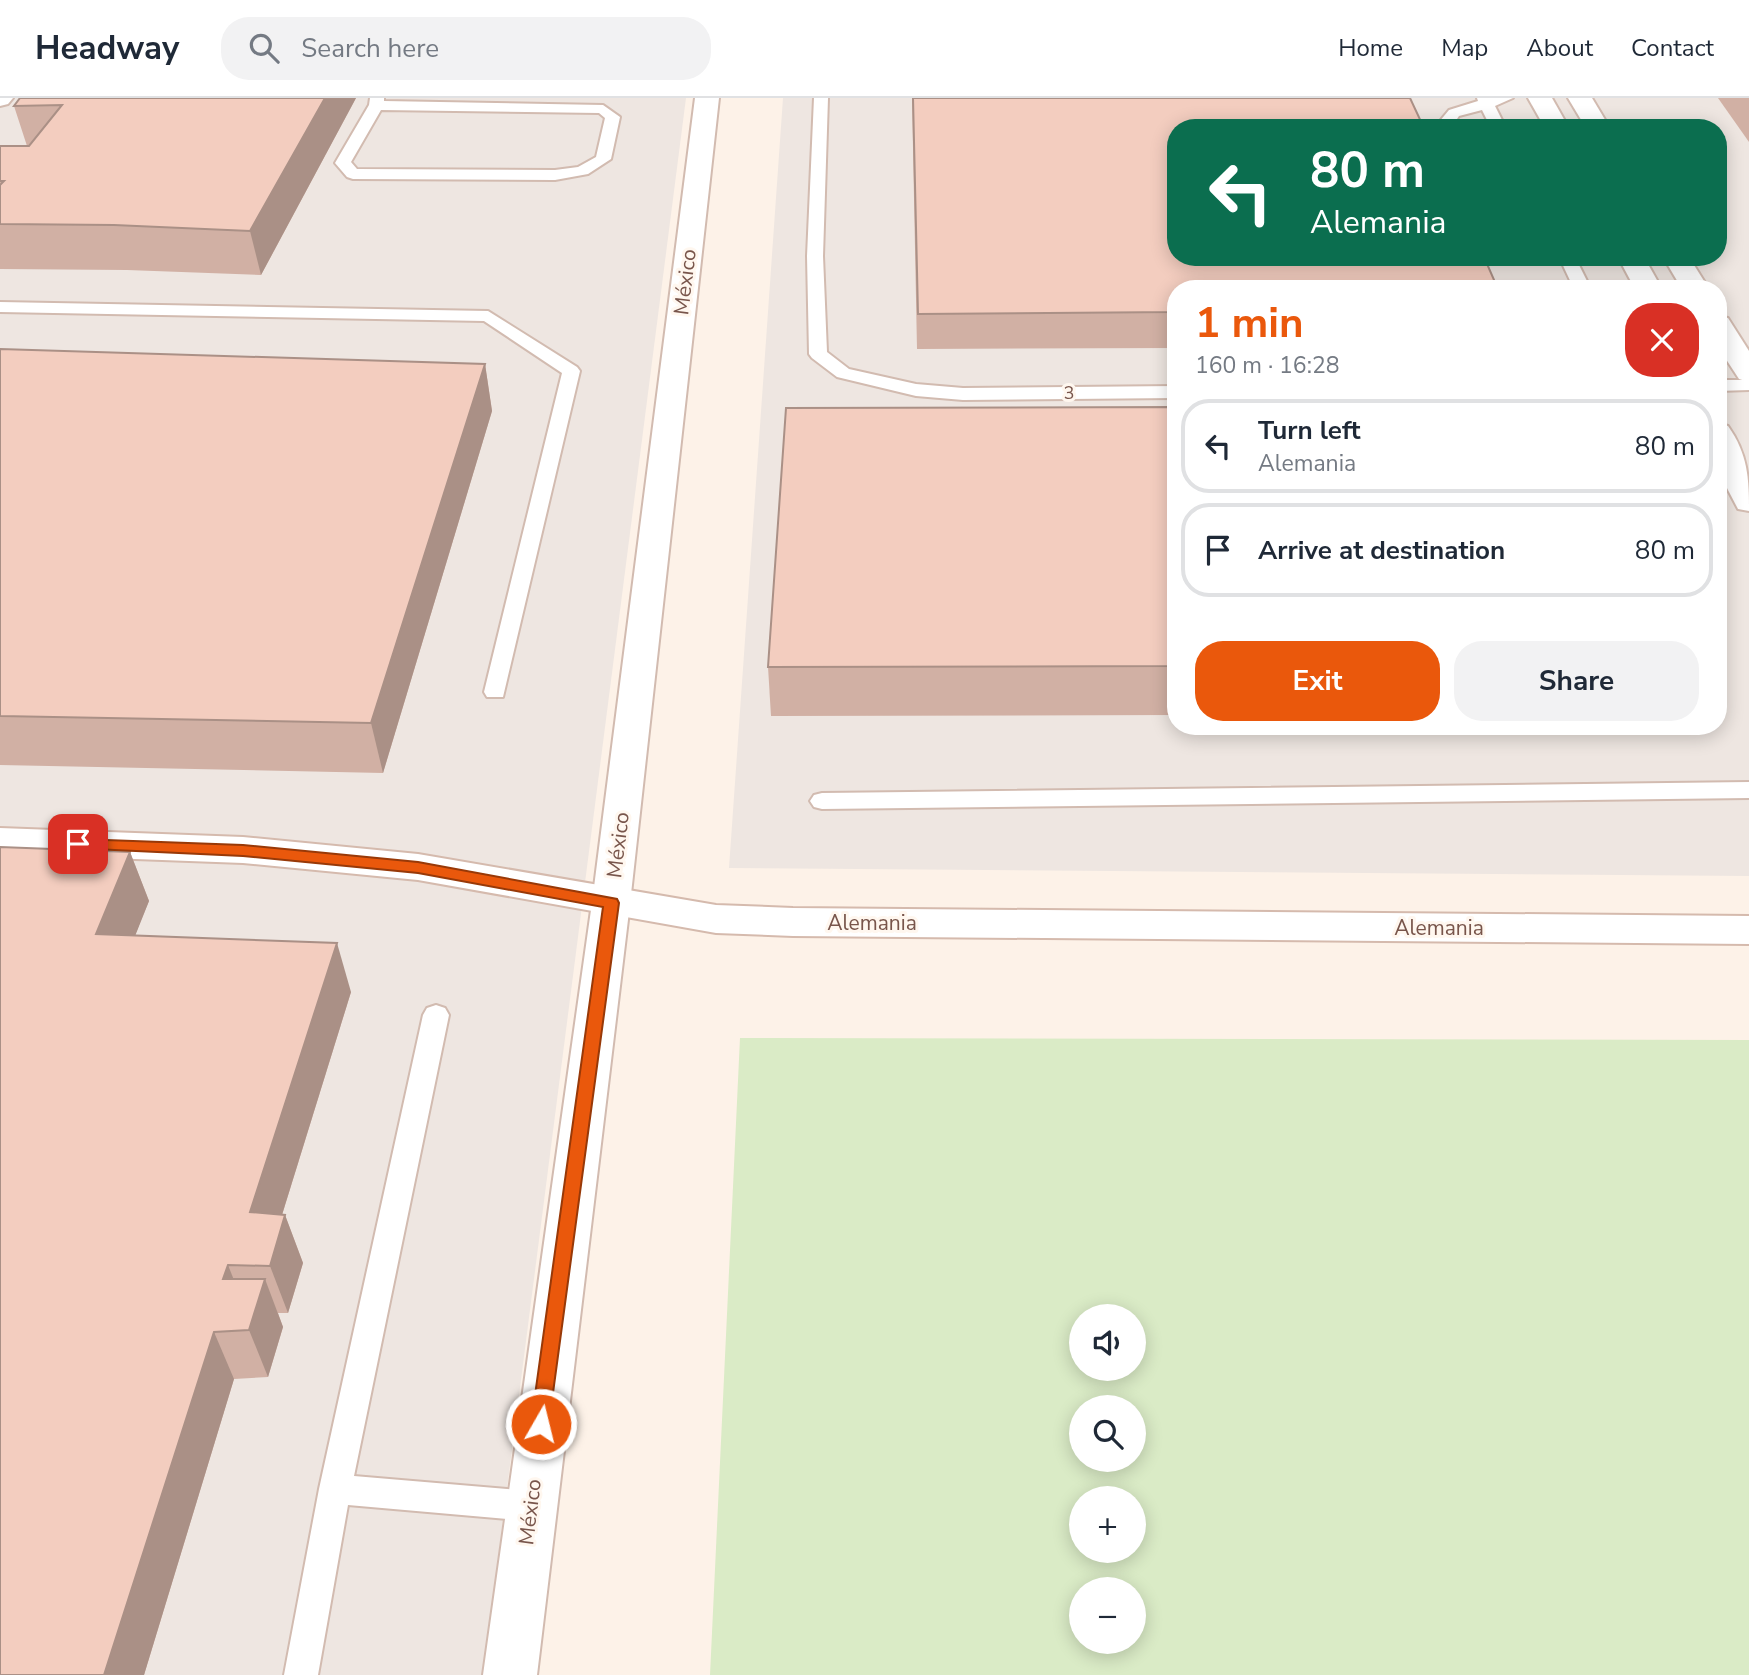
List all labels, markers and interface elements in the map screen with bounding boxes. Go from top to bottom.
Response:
search box [221,17,711,80]
text: Headway [35,26,179,71]
icon: search [245,29,283,67]
text: Search here [301,31,439,66]
text: Home [1338,32,1403,64]
text: Map [1441,32,1488,64]
text: About [1526,32,1593,64]
text: Contact [1631,32,1714,64]
text: 80 m [1310,137,1425,204]
icon: left [1195,147,1286,238]
text: Alemania [1310,201,1447,244]
street label: México [667,247,703,317]
text: 1 min [1195,295,1304,352]
button: close [1625,303,1699,377]
text: 160 m · 16:28 [1195,350,1340,381]
street label: 3 [1063,381,1075,405]
text: Turn left [1258,413,1361,448]
icon: left [1199,427,1237,465]
text: 80 m [1635,429,1695,464]
text: Alemania [1258,448,1356,479]
icon: arrive [1199,531,1237,569]
text: Arrive at destination [1258,533,1505,568]
text: 80 m [1635,533,1695,568]
button: Exit [1195,641,1440,721]
button: Share [1454,641,1699,721]
street label: México [600,810,636,880]
pin [48,814,108,874]
icon: arrive [59,825,97,863]
street label: Alemania [827,909,917,937]
street label: Alemania [1394,914,1484,942]
map controls [1069,1304,1146,1654]
button: sound [1069,1304,1146,1381]
position arrow [504,1387,578,1461]
button: search [1069,1395,1146,1472]
street label: México [512,1477,548,1547]
button: + [1069,1486,1146,1563]
button: − [1069,1577,1146,1654]

